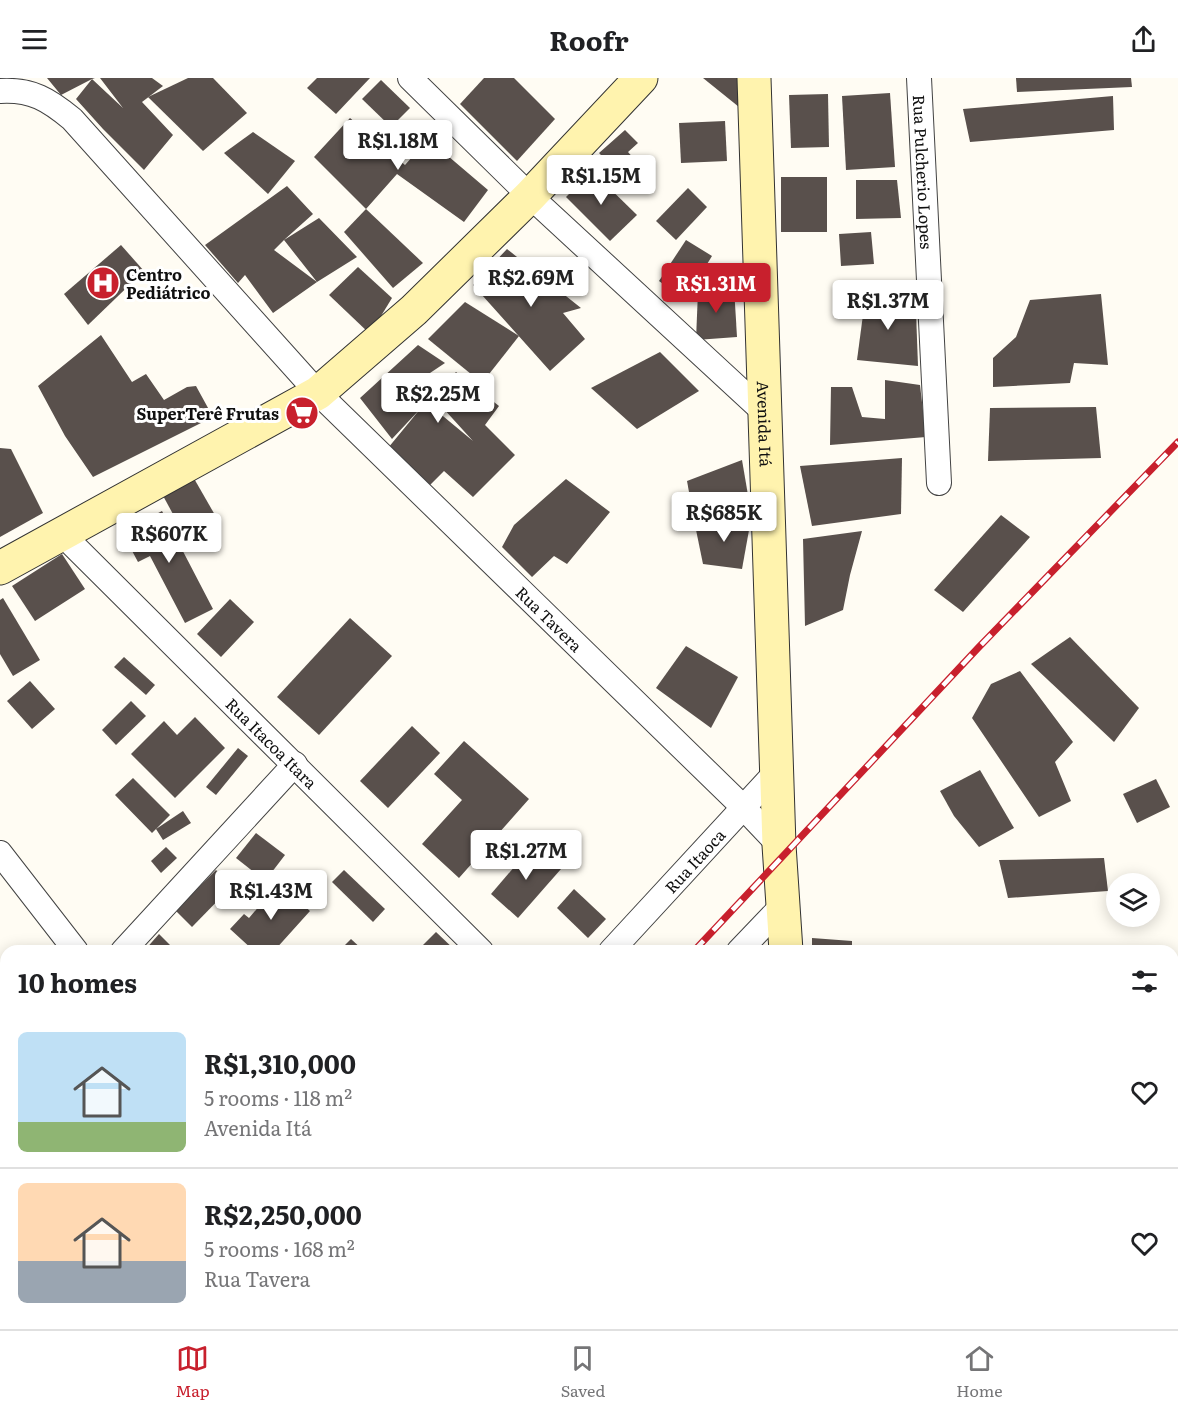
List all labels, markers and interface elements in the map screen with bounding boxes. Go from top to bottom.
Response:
text: Roofr [549,19,629,59]
icon: menu [18,23,51,56]
icon: share [1127,23,1160,56]
street label: Rua Pulcherio Lopes [908,94,939,250]
pin: R$1.18M [343,120,453,171]
text: R$1.18M [357,124,439,154]
pin: R$1.15M [546,155,656,206]
text: R$1.15M [561,159,641,189]
pin: R$2.69M [476,257,586,308]
text: R$2.69M [487,261,575,291]
place label: Centro Pediátrico [126,262,210,304]
pin: R$1.31M [661,263,771,314]
hospital icon: Centro Pediátrico [85,265,121,301]
text: R$1.31M [676,267,756,297]
pin: R$1.37M [833,280,943,331]
text: R$1.37M [846,284,930,314]
pin: R$2.25M [383,373,493,424]
text: R$2.25M [395,377,481,407]
street label: Avenida Itá [752,380,779,468]
supermarket icon: SuperTerê Frutas [284,395,320,431]
place label: SuperTerê Frutas [137,401,279,425]
pin: R$685K [675,492,773,543]
text: R$685K [686,496,762,526]
pin: R$607K [120,513,218,564]
text: R$607K [130,517,208,547]
street label: Rua Tavera [511,580,589,657]
street label: Rua Itacoa Itara [221,692,323,794]
street label: Rua Itaoca [658,823,731,898]
pin: R$1.27M [471,830,581,881]
text: R$1.27M [485,834,567,864]
pin: R$1.43M [216,870,326,921]
map controls [1106,873,1160,927]
button: layers [1106,873,1160,927]
text: R$1.43M [229,874,313,904]
text: 10 homes [18,962,137,1001]
icon: filters [1128,965,1161,998]
text: R$1,310,000 [204,1043,356,1082]
icon: home [66,1056,138,1128]
icon: heart [1128,1076,1161,1109]
text: 5 rooms · 118 m² [204,1082,352,1112]
text: Avenida Itá [204,1112,312,1142]
text: R$2,250,000 [204,1194,362,1233]
icon: home [66,1207,138,1279]
icon: heart [1128,1227,1161,1260]
text: 5 rooms · 168 m² [204,1233,355,1263]
text: Rua Tavera [204,1263,310,1293]
tab: Map [176,1342,210,1402]
tab: Saved [561,1342,605,1402]
tab: Home [956,1342,1002,1402]

